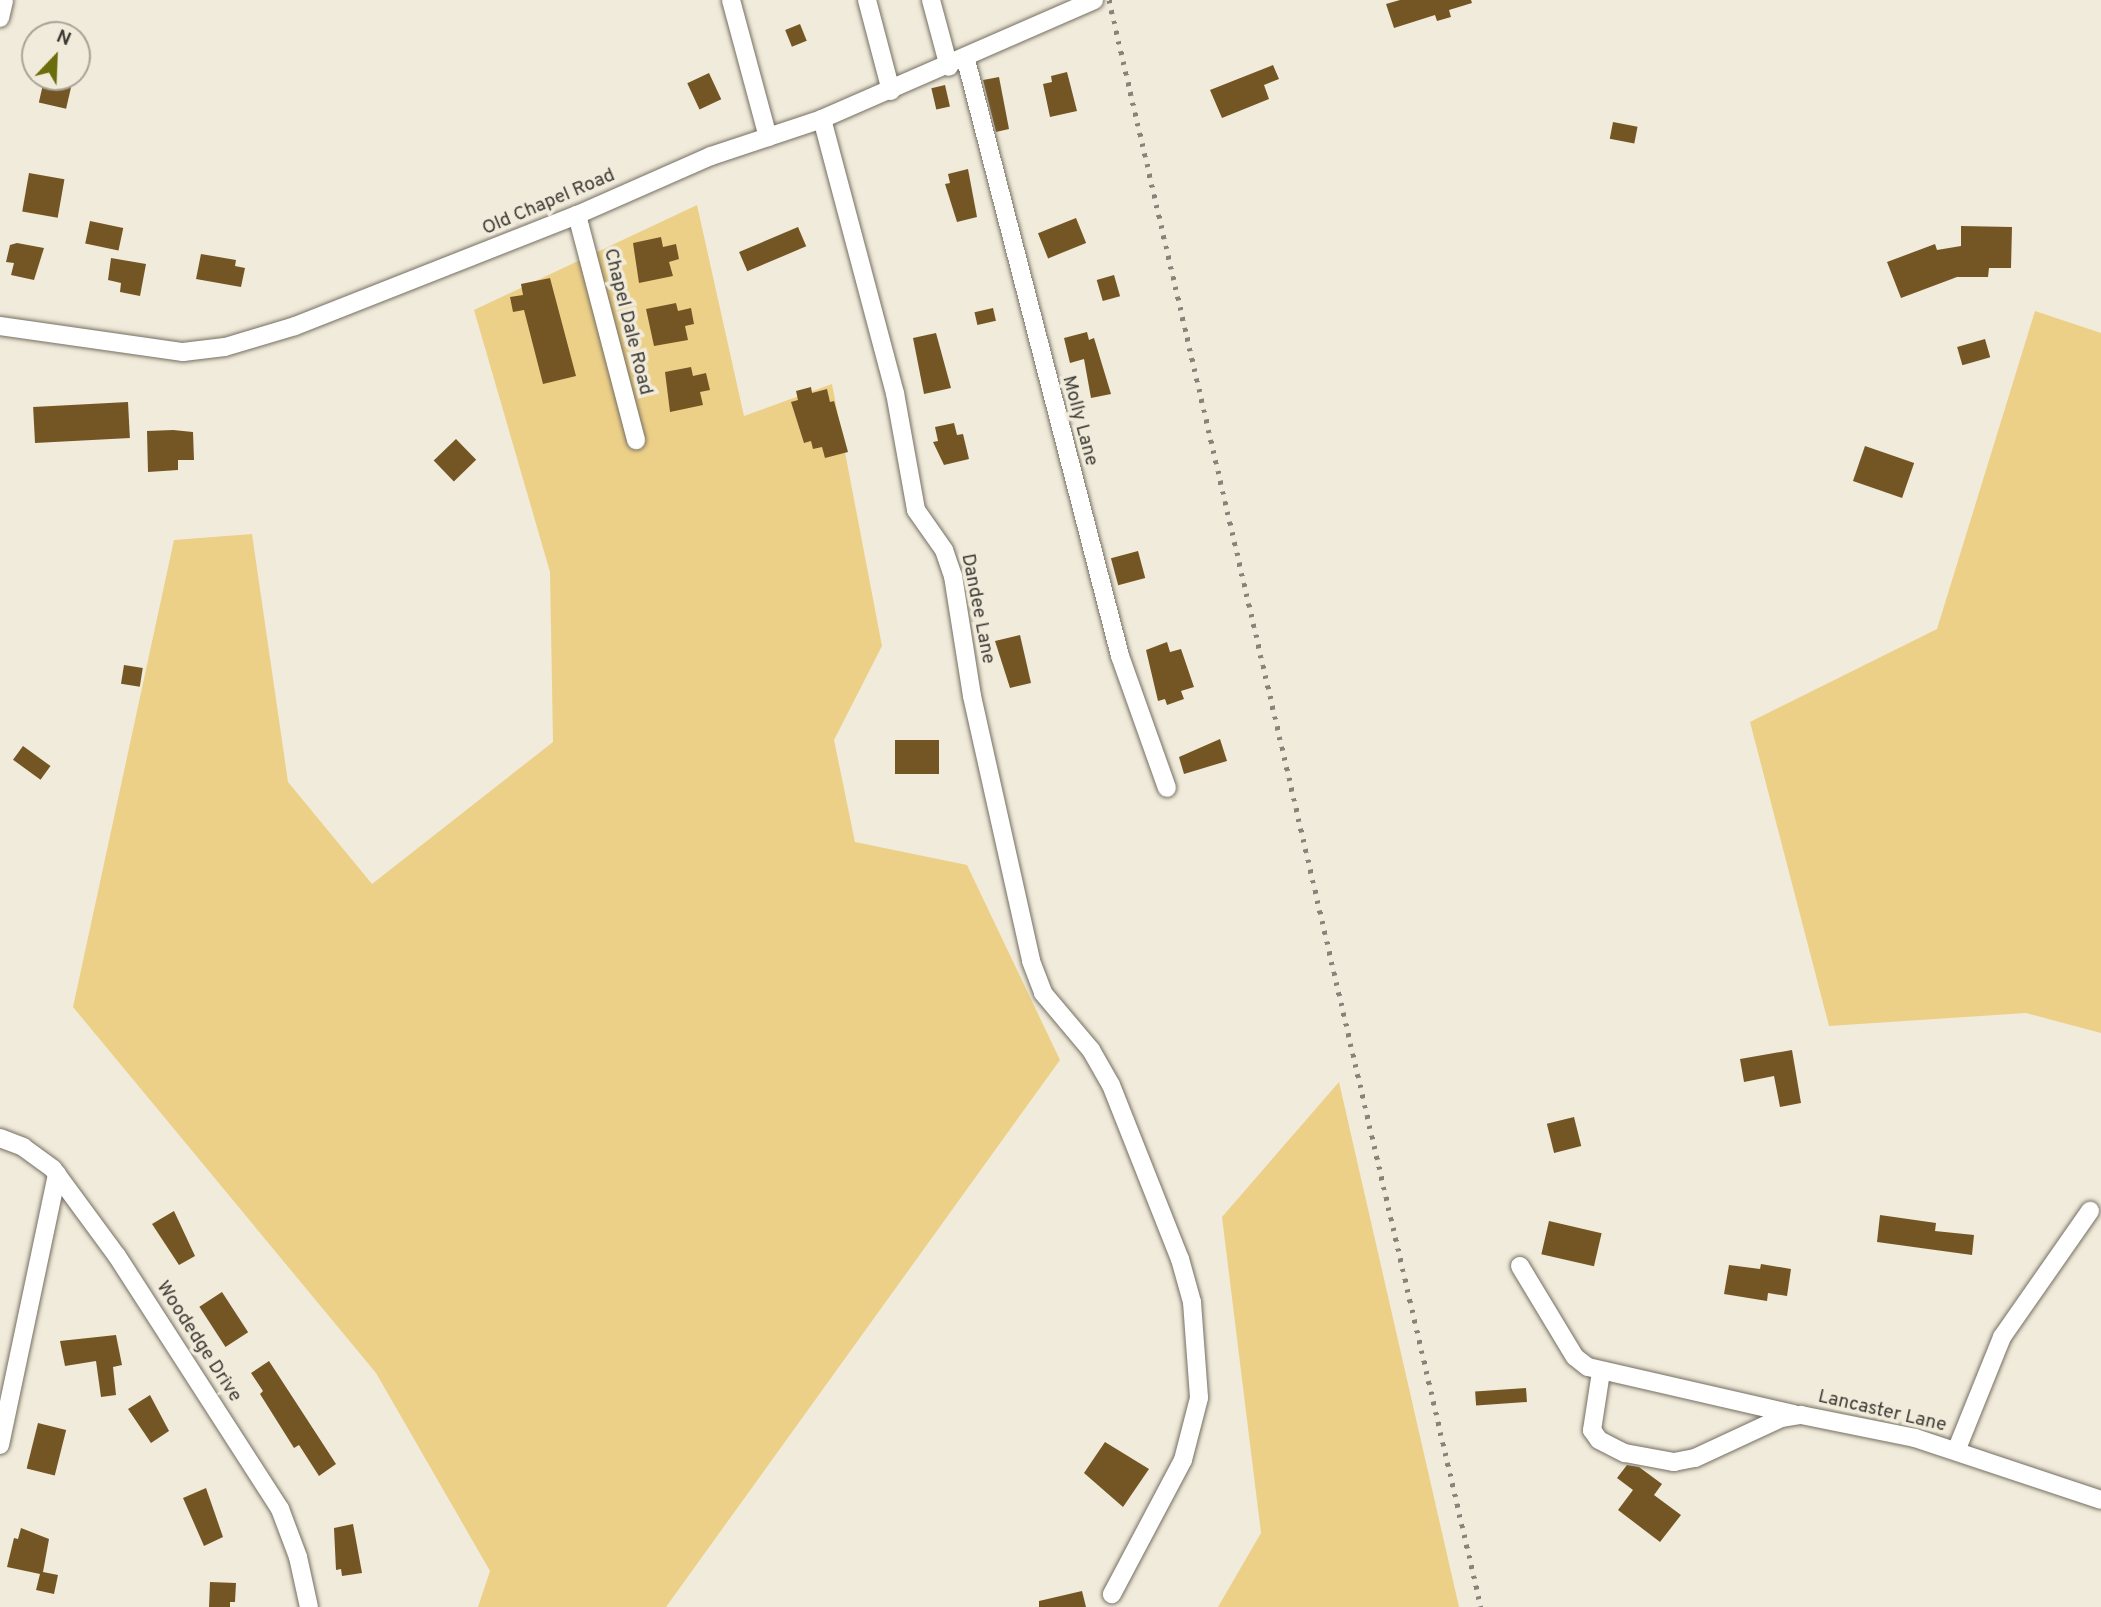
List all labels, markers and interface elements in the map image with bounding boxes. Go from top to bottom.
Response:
north arrow [21,21,91,91]
text: N [52,25,74,52]
street label: Old Chapel Road [479,165,619,241]
street label: Chapel Dale Road [598,246,656,398]
street label: Molly Lane [1056,373,1102,469]
street label: Dandee Lane [955,552,999,666]
street label: Woodedge Drive [150,1277,246,1407]
street label: Lancaster Lane [1816,1386,1948,1438]

